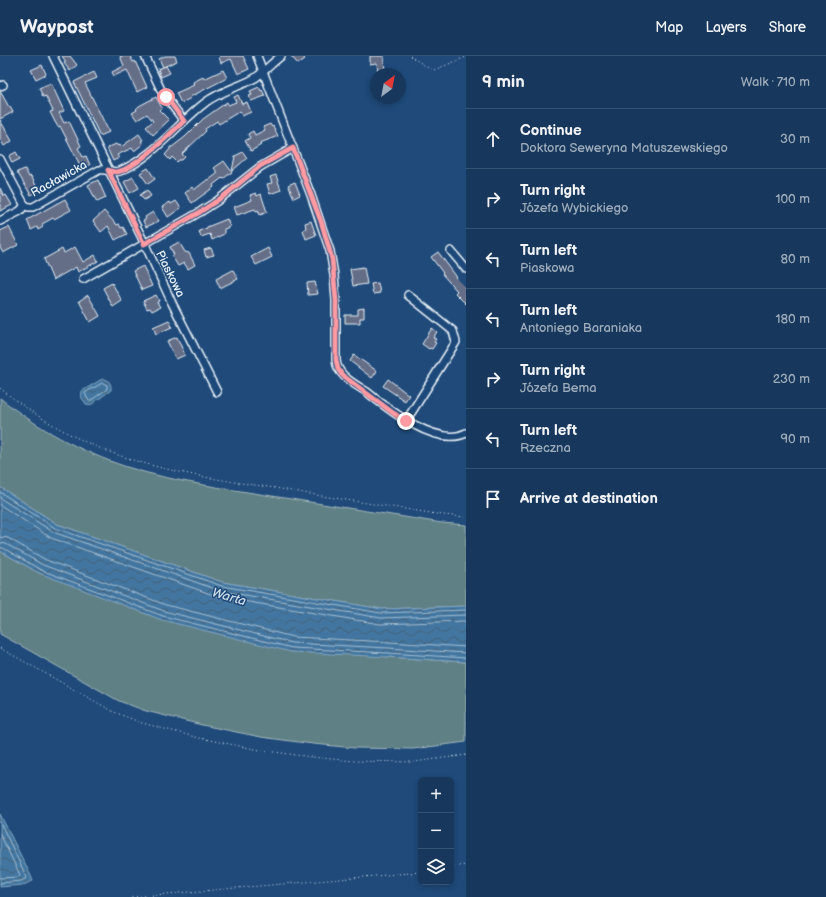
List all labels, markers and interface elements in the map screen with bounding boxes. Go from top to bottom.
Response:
text: Waypost [20,16,94,39]
text: Map [655,19,683,36]
text: Layers [705,19,747,36]
text: Share [769,19,806,36]
north arrow [370,68,406,104]
text: 9 min [482,72,525,92]
text: Walk · 710 m [741,74,810,90]
route start [157,88,175,106]
text: Continue [520,121,582,140]
icon: ahead [482,128,504,150]
text: 30 m [780,131,810,147]
text: Doktora Seweryna Matuszewskiego [520,140,728,156]
street label: Racławicka [28,157,90,201]
text: Turn right [520,181,585,200]
icon: right [482,188,504,210]
text: 100 m [775,191,810,207]
text: Józefa Wybickiego [520,200,628,216]
text: Turn left [520,241,577,260]
street label: Piaskowa [152,248,188,300]
icon: left [482,248,504,270]
text: 80 m [781,251,810,267]
text: Piaskowa [520,260,574,276]
text: Turn left [520,301,577,320]
icon: left [482,308,504,330]
text: 180 m [775,311,810,327]
text: Antoniego Baraniaka [520,320,642,336]
text: Turn right [520,361,585,380]
icon: right [482,368,504,390]
text: 230 m [773,371,810,387]
text: Józefa Bema [520,380,597,396]
route end [397,412,415,430]
text: Turn left [520,421,577,440]
icon: left [482,428,504,450]
text: 90 m [781,431,810,447]
text: Rzeczna [520,440,571,456]
icon: arrive [482,488,504,510]
text: Arrive at destination [520,489,658,508]
water label: Warta [210,585,248,609]
map controls [418,777,454,885]
button: + [418,777,454,813]
button: − [418,813,454,849]
button: layers [418,849,454,885]

